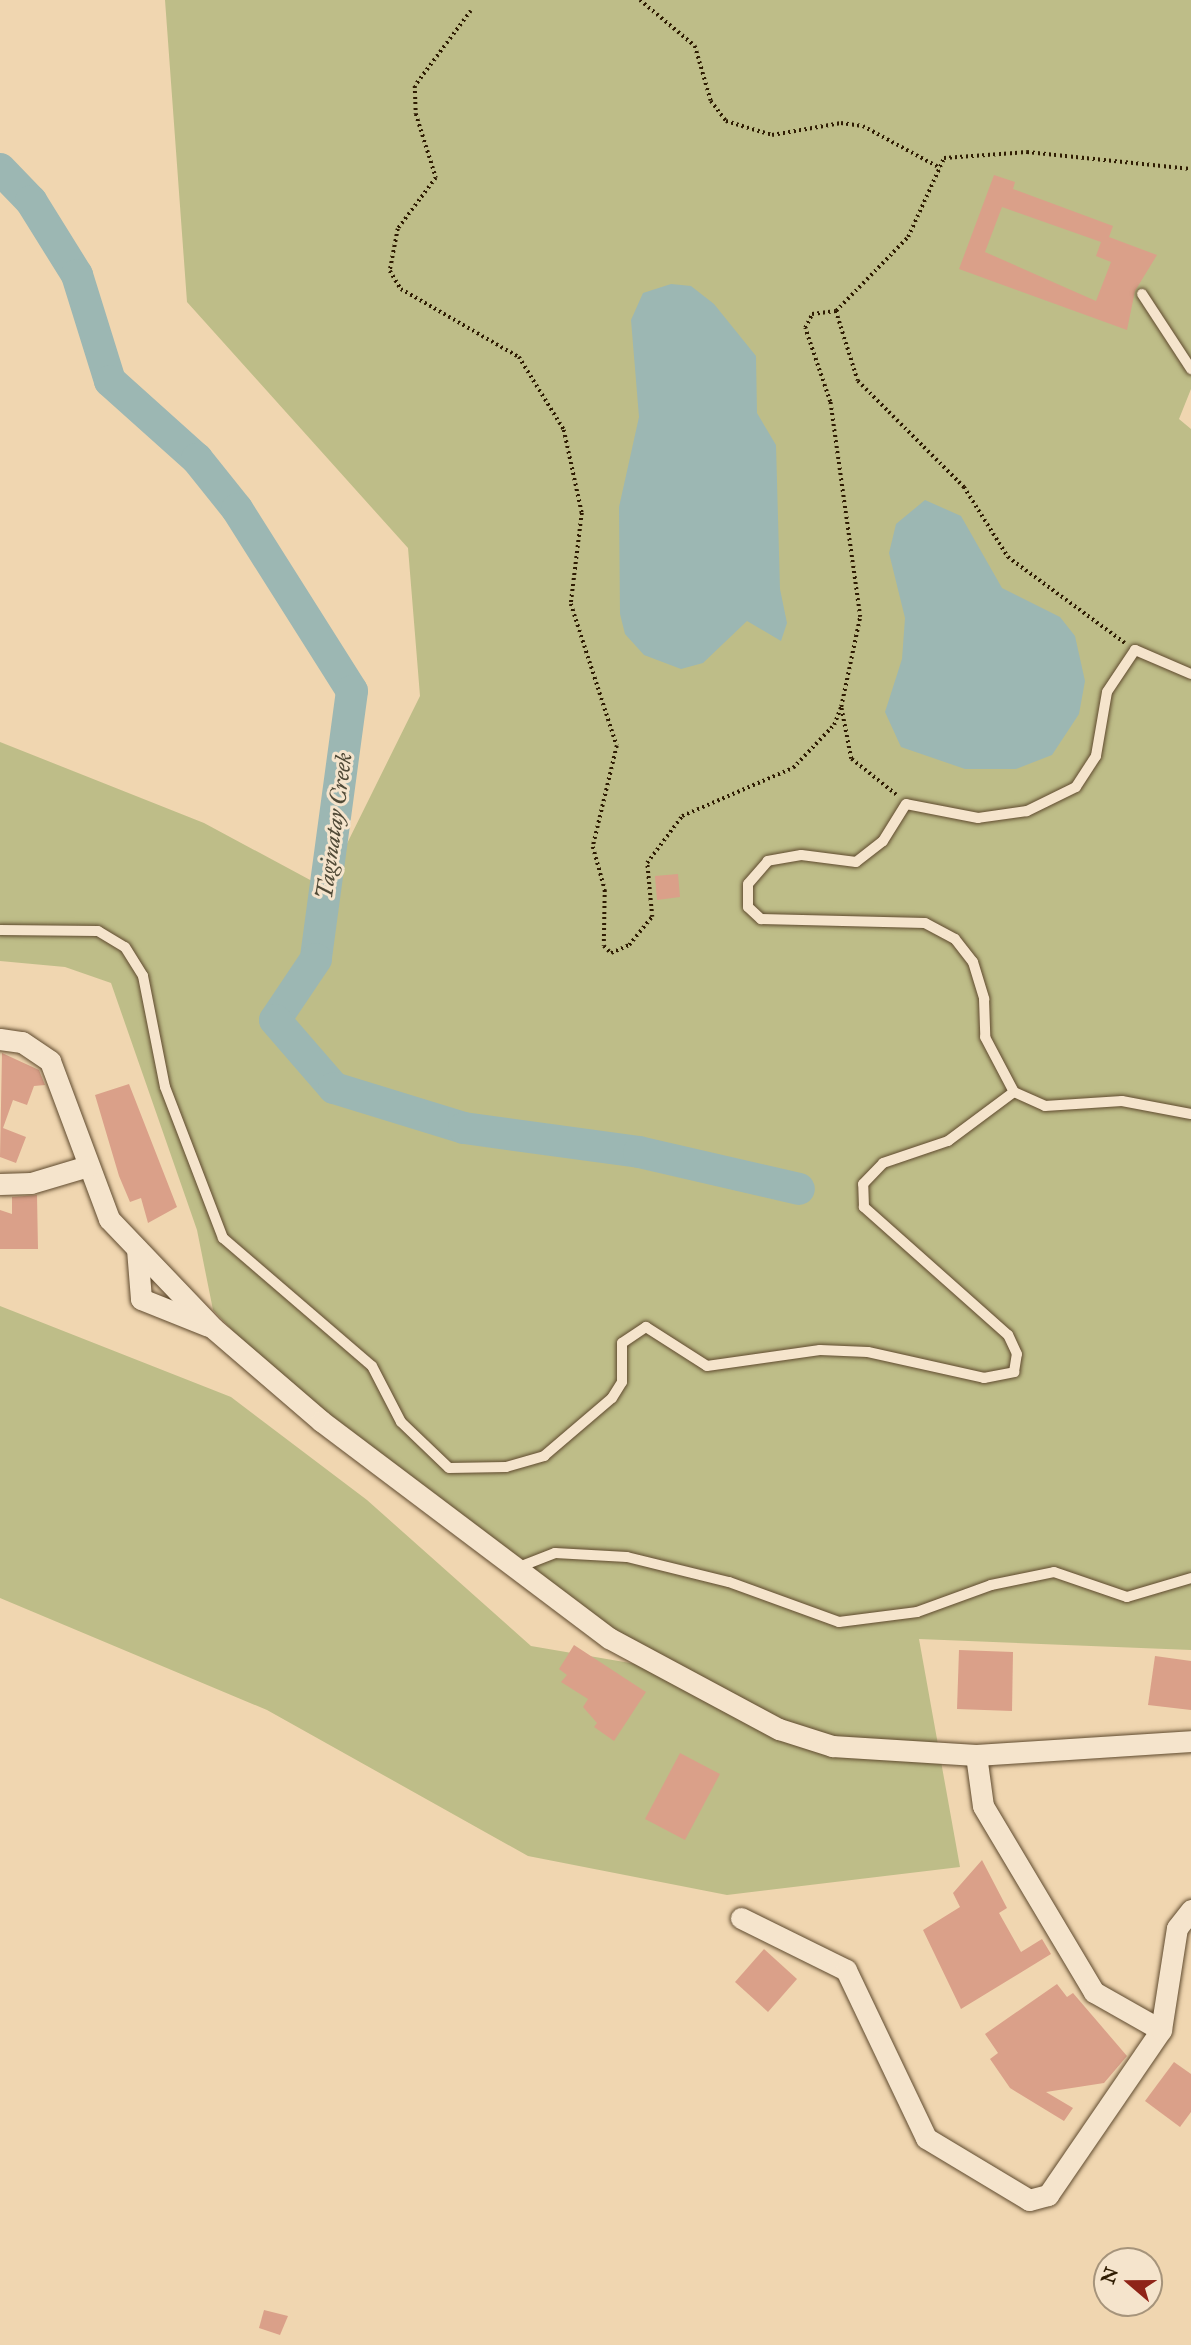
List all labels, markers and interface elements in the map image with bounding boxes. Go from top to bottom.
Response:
water label: Taginatay Creek [310,751,358,901]
north arrow [1093,2247,1163,2317]
text: N [1096,2264,1123,2287]

